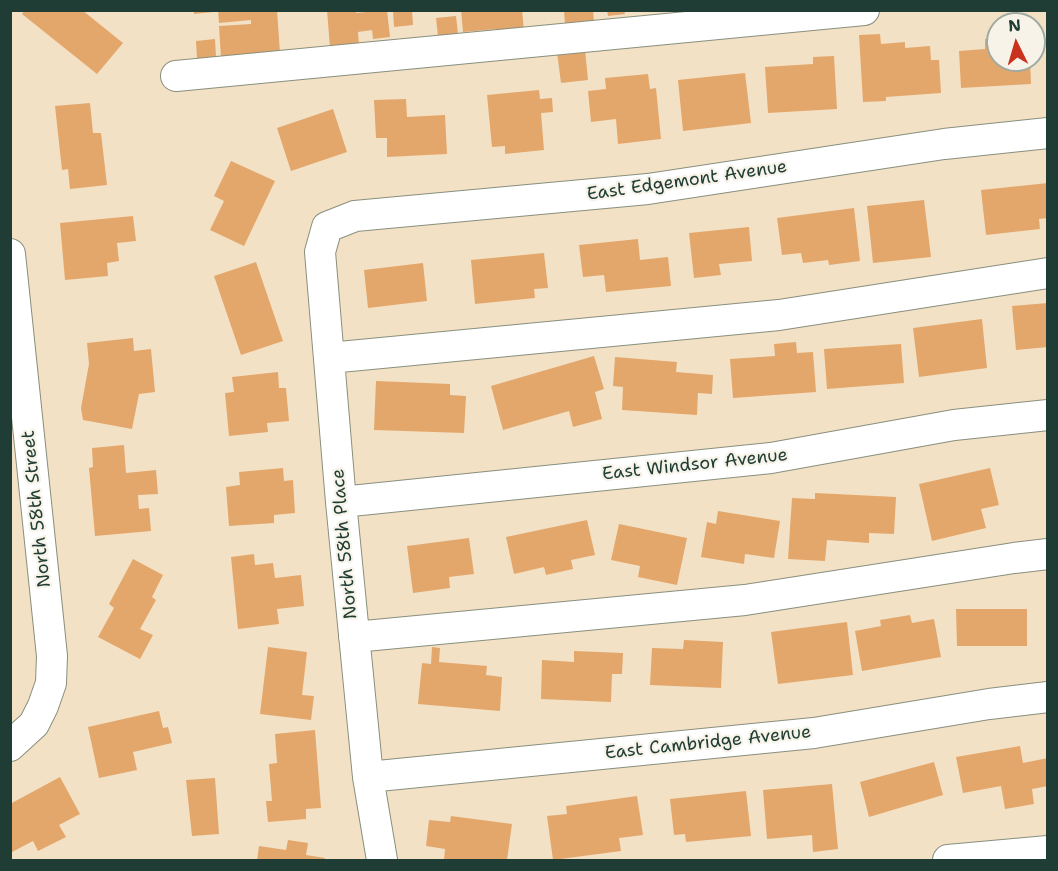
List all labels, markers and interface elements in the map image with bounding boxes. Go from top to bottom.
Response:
north arrow [986,12,1046,72]
text: N [1007,15,1022,37]
street label: East Edgemont Avenue [585,156,789,206]
street label: North 58th Street [18,429,56,589]
street label: East Windsor Avenue [601,445,789,485]
street label: North 58th Place [328,468,362,620]
street label: East Cambridge Avenue [604,721,812,765]

